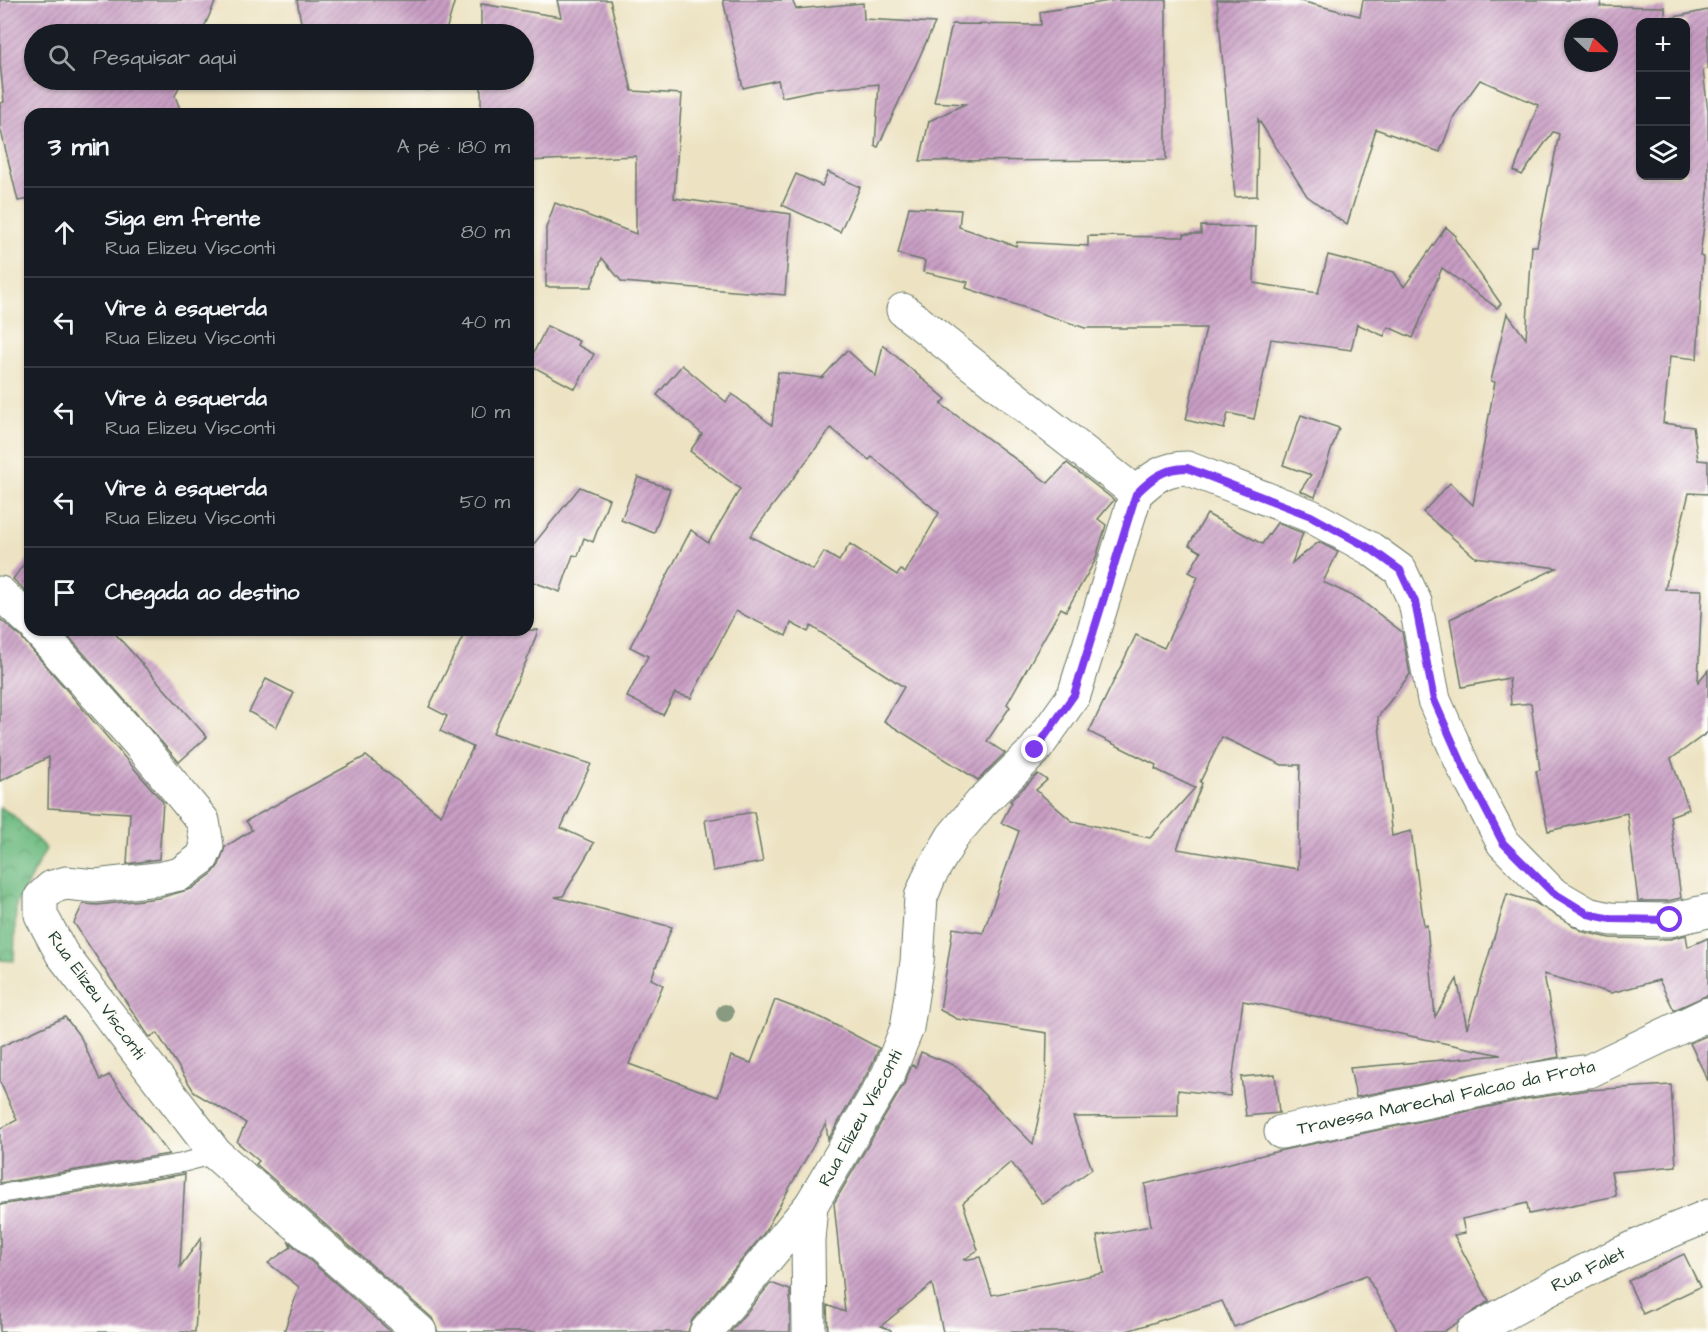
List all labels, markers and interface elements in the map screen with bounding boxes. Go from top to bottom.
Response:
north arrow [1564,18,1618,72]
map controls [1636,18,1690,180]
button: + [1636,18,1690,72]
search box [24,24,534,90]
icon: search [45,41,78,74]
text: Pesquisar aqui [93,42,236,73]
button: − [1636,72,1690,126]
button: layers [1636,126,1690,180]
text: 3 min [48,129,109,165]
text: A pé · 180 m [397,133,510,161]
text: Siga em frente [105,203,261,234]
icon: ahead [48,216,81,249]
text: 80 m [461,218,510,246]
text: Rua Elizeu Visconti [105,234,275,262]
text: Vire à esquerda [105,293,267,324]
icon: left [48,306,81,339]
text: 40 m [460,308,510,336]
text: Rua Elizeu Visconti [105,324,275,352]
text: Vire à esquerda [105,383,267,414]
icon: left [48,396,81,429]
text: 10 m [471,398,510,426]
text: Rua Elizeu Visconti [105,414,275,442]
text: Vire à esquerda [105,473,267,504]
icon: left [48,486,81,519]
text: 50 m [460,488,510,516]
text: Rua Elizeu Visconti [105,504,275,532]
icon: arrive [48,576,81,609]
text: Chegada ao destino [105,577,299,608]
route end [1021,736,1047,762]
route start [1656,906,1682,932]
street label: Rua Elizeu Visconti [41,926,152,1065]
street label: Rua Elizeu Visconti [812,1045,909,1191]
street label: Travessa Marechal Falcao da Frota [1295,1054,1597,1141]
street label: Rua Falet [1547,1240,1630,1298]

